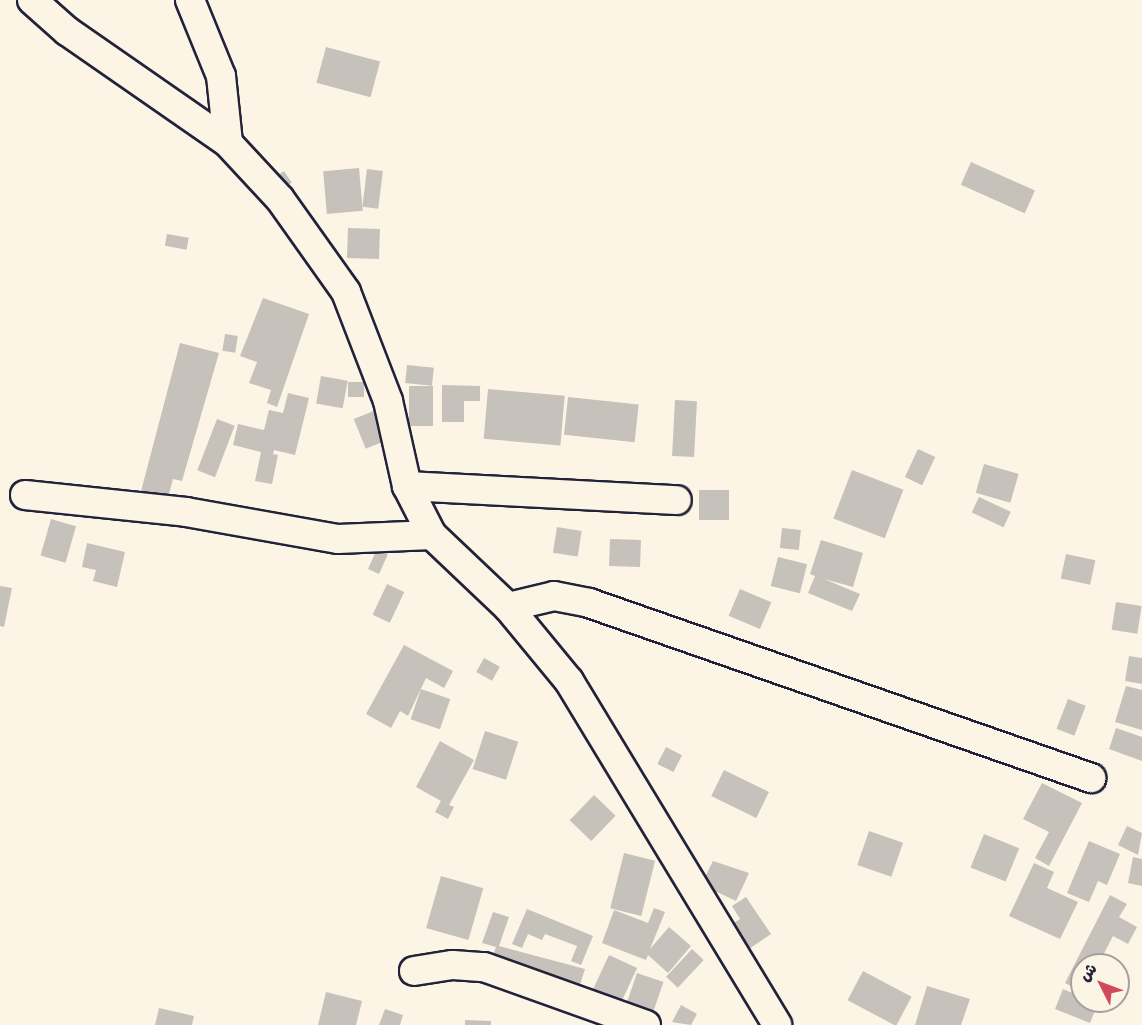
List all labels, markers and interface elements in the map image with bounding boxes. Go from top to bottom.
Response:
north arrow [1070,953,1130,1013]
text: ش [1075,959,1101,986]

